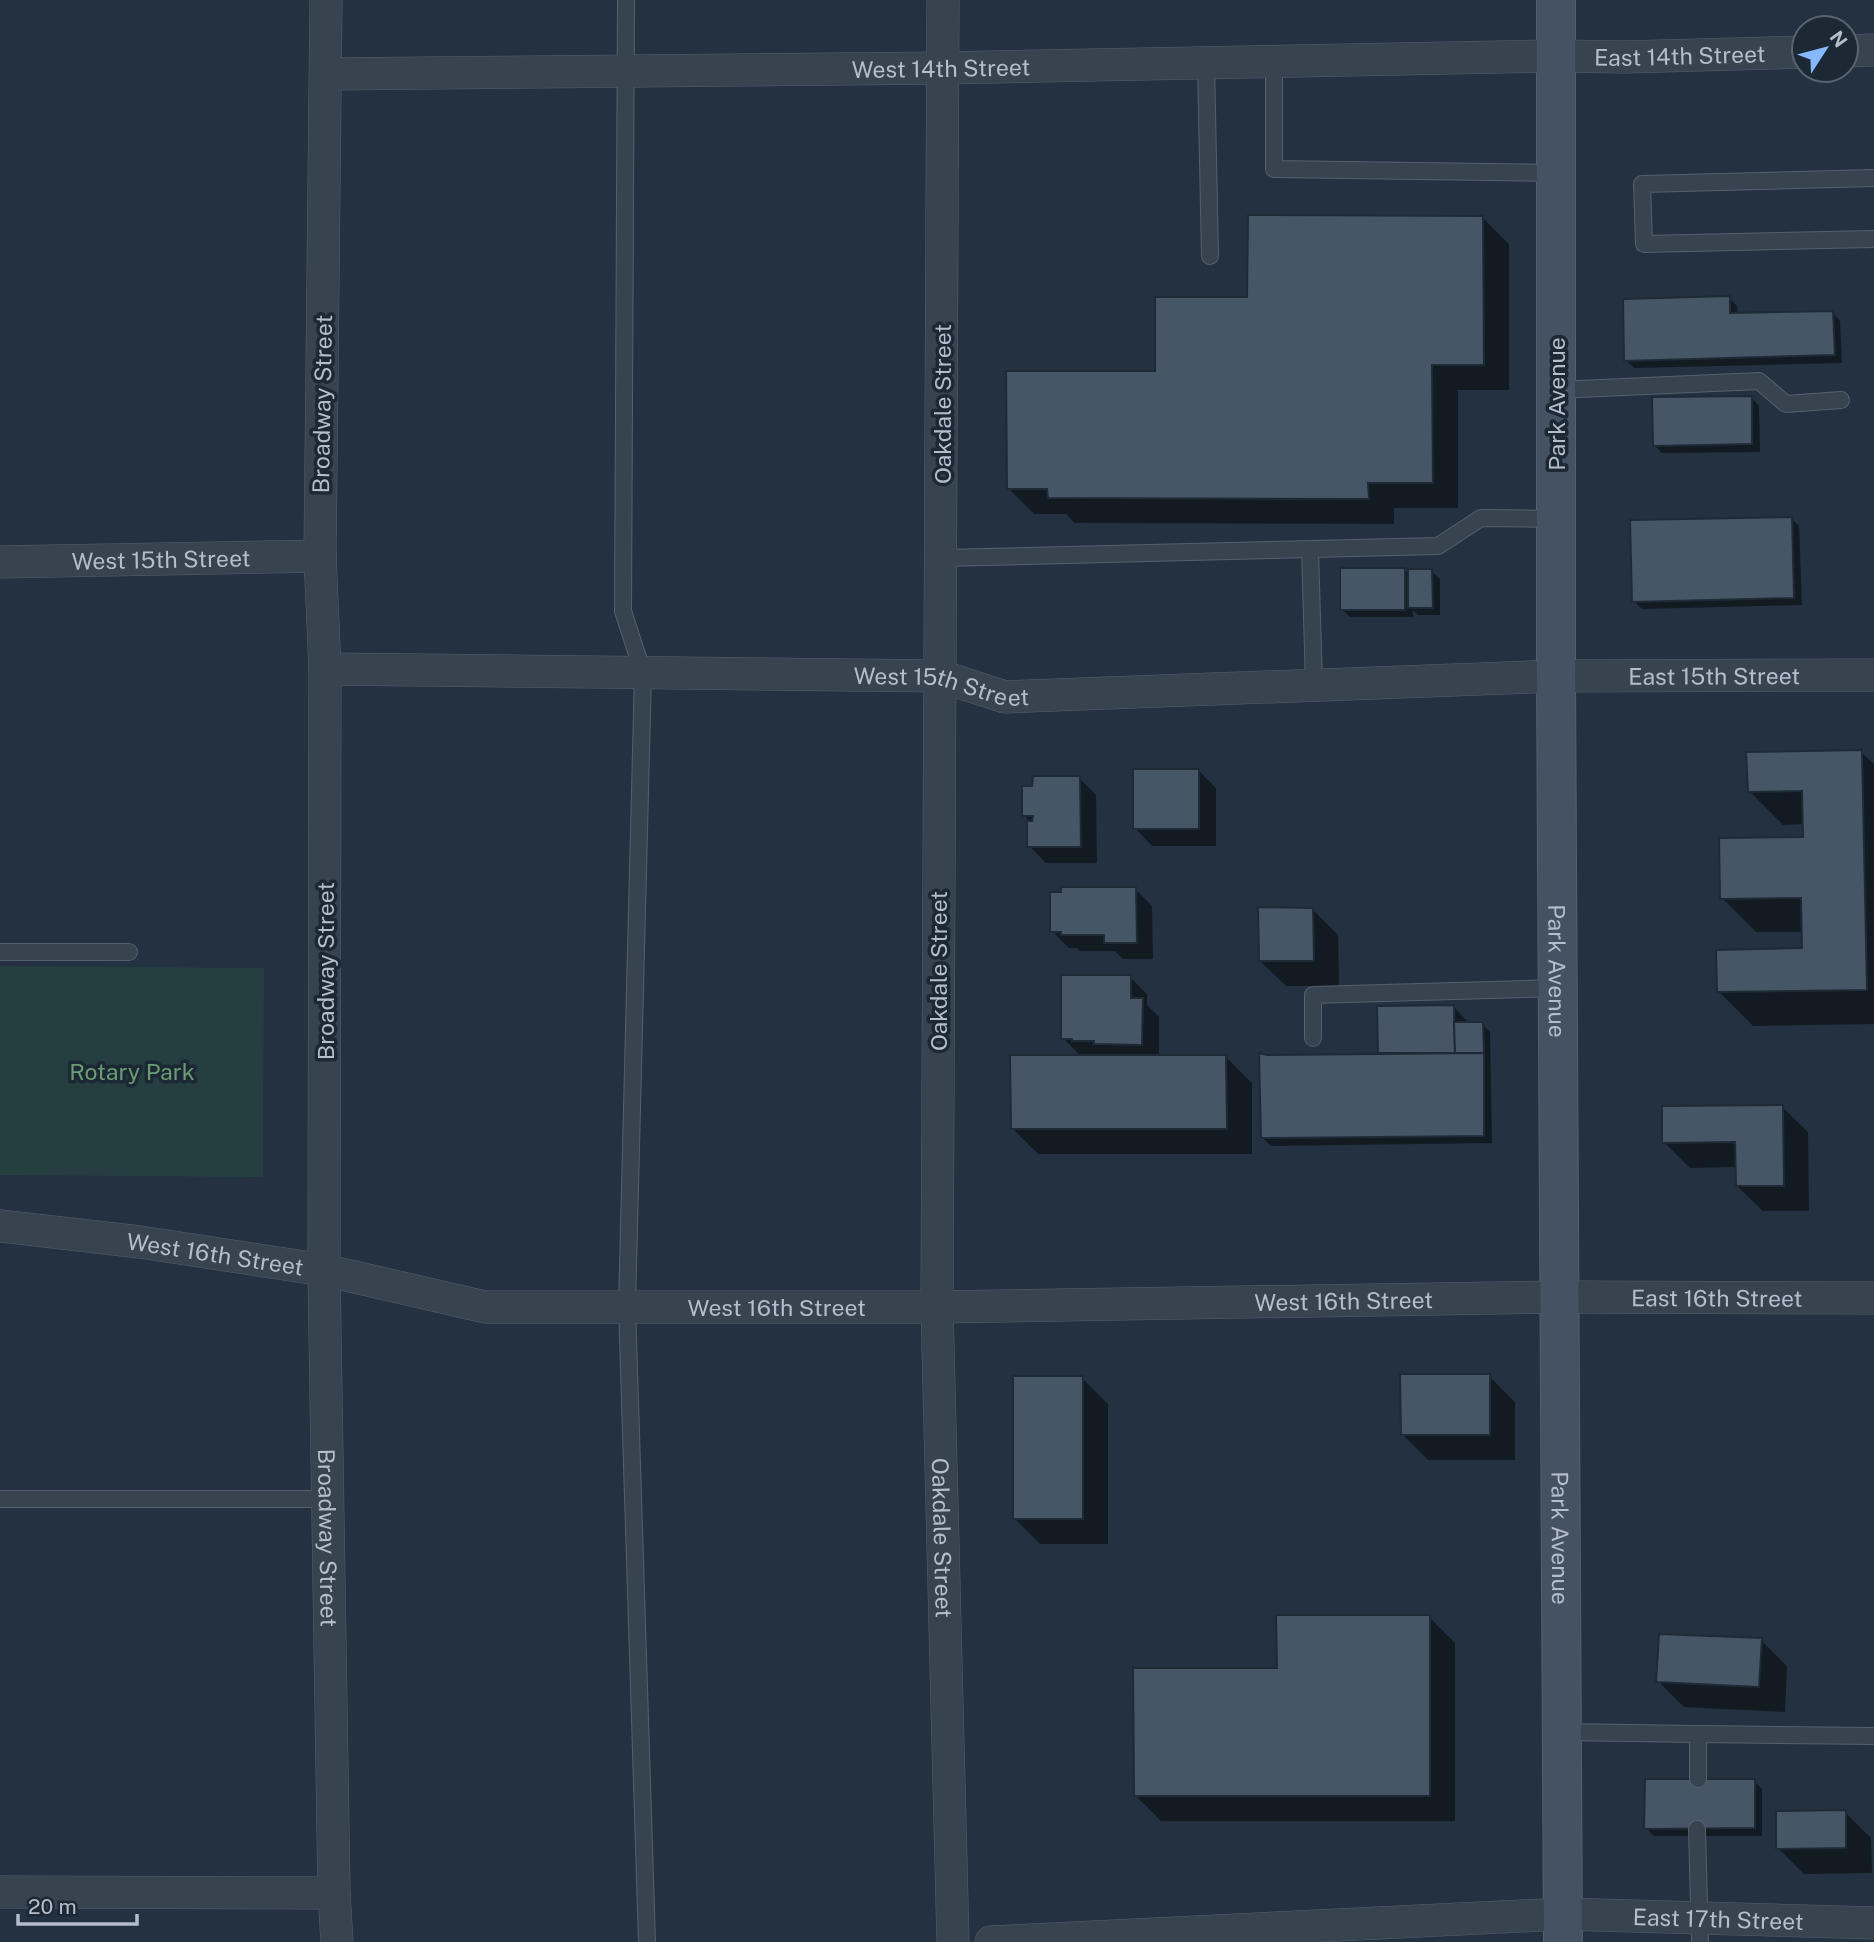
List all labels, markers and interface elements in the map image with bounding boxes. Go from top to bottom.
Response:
north arrow [1790,14,1860,84]
text: N [1825,27,1852,51]
street label: East 14th Street [1594,40,1766,71]
street label: West 14th Street [852,53,1031,82]
street label: Broadway Street [307,315,337,493]
street label: Oakdale Street [929,324,956,484]
street label: Park Avenue [1543,337,1570,471]
street label: West 15th Street [71,544,251,574]
street label: West 15th Street [853,662,1030,711]
street label: East 15th Street [1628,662,1800,689]
street label: Broadway Street [312,882,339,1060]
street label: Oakdale Street [925,891,952,1051]
street label: Park Avenue [1544,904,1572,1038]
park label: Rotary Park [69,1058,195,1085]
street label: West 16th Street [125,1227,306,1280]
street label: East 16th Street [1631,1284,1802,1311]
street label: West 16th Street [1254,1286,1433,1315]
street label: West 16th Street [688,1294,866,1321]
street label: Broadway Street [313,1448,343,1627]
street label: Oakdale Street [927,1457,958,1618]
street label: Park Avenue [1547,1471,1575,1605]
scale bar [18,1882,136,1926]
text: 20 m [28,1894,77,1919]
street label: East 17th Street [1632,1903,1804,1934]

